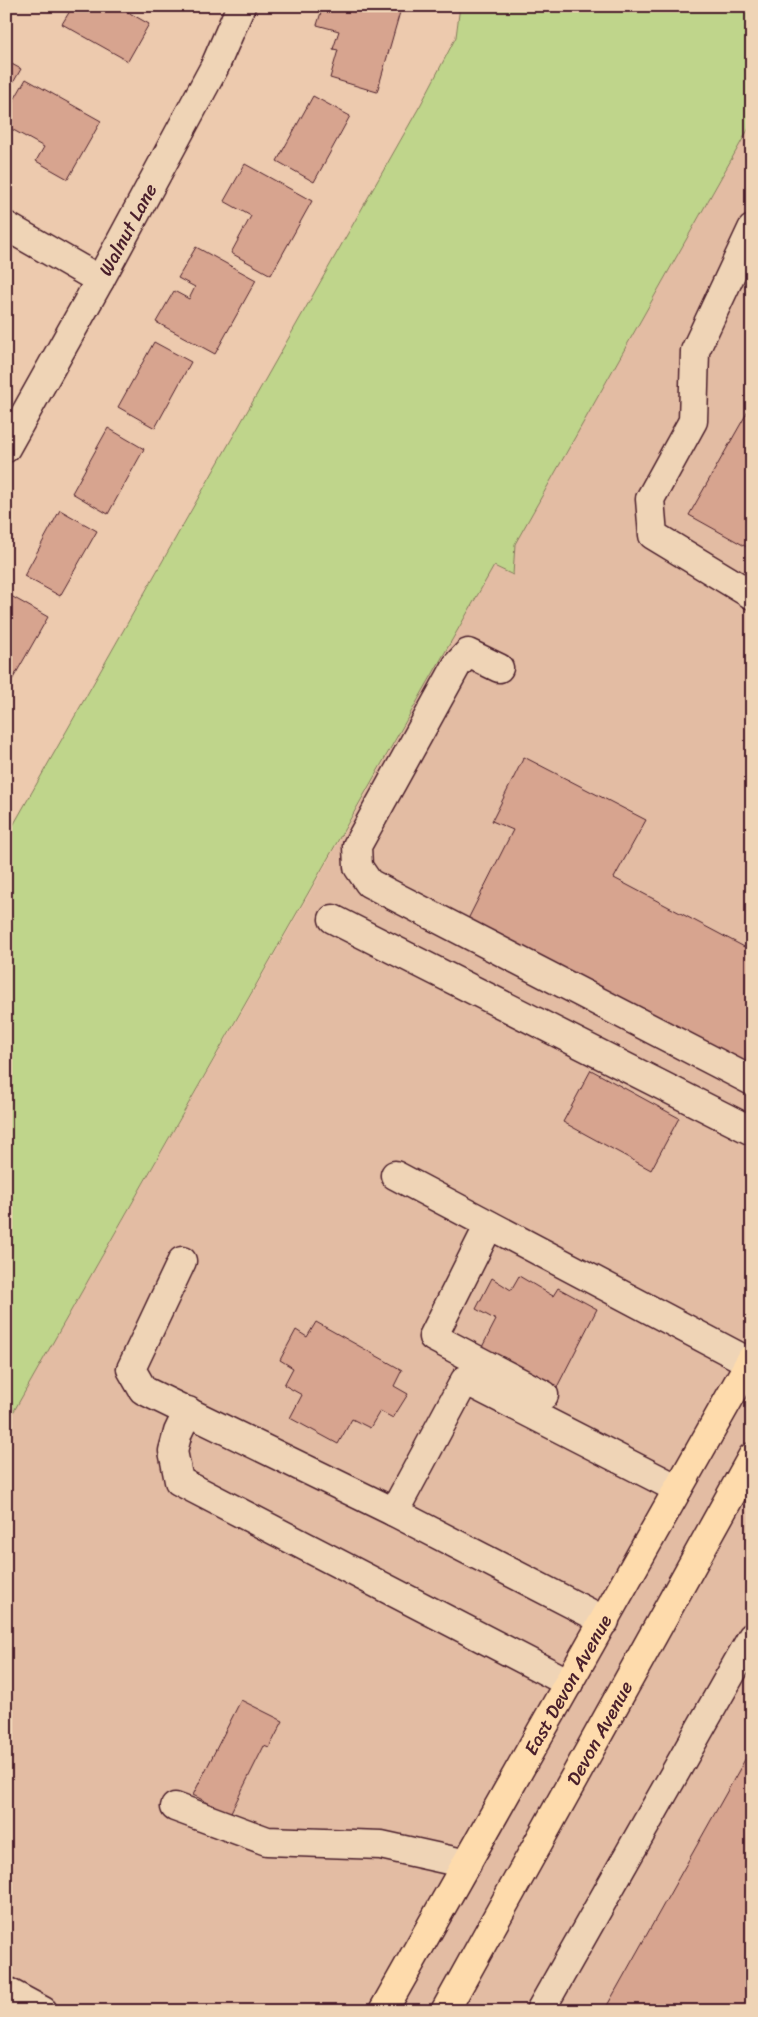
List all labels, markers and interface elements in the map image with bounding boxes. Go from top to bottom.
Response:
street label: Walnut Lane [89,177,166,282]
street label: East Devon Avenue [520,1611,616,1759]
street label: Devon Avenue [560,1678,636,1790]

